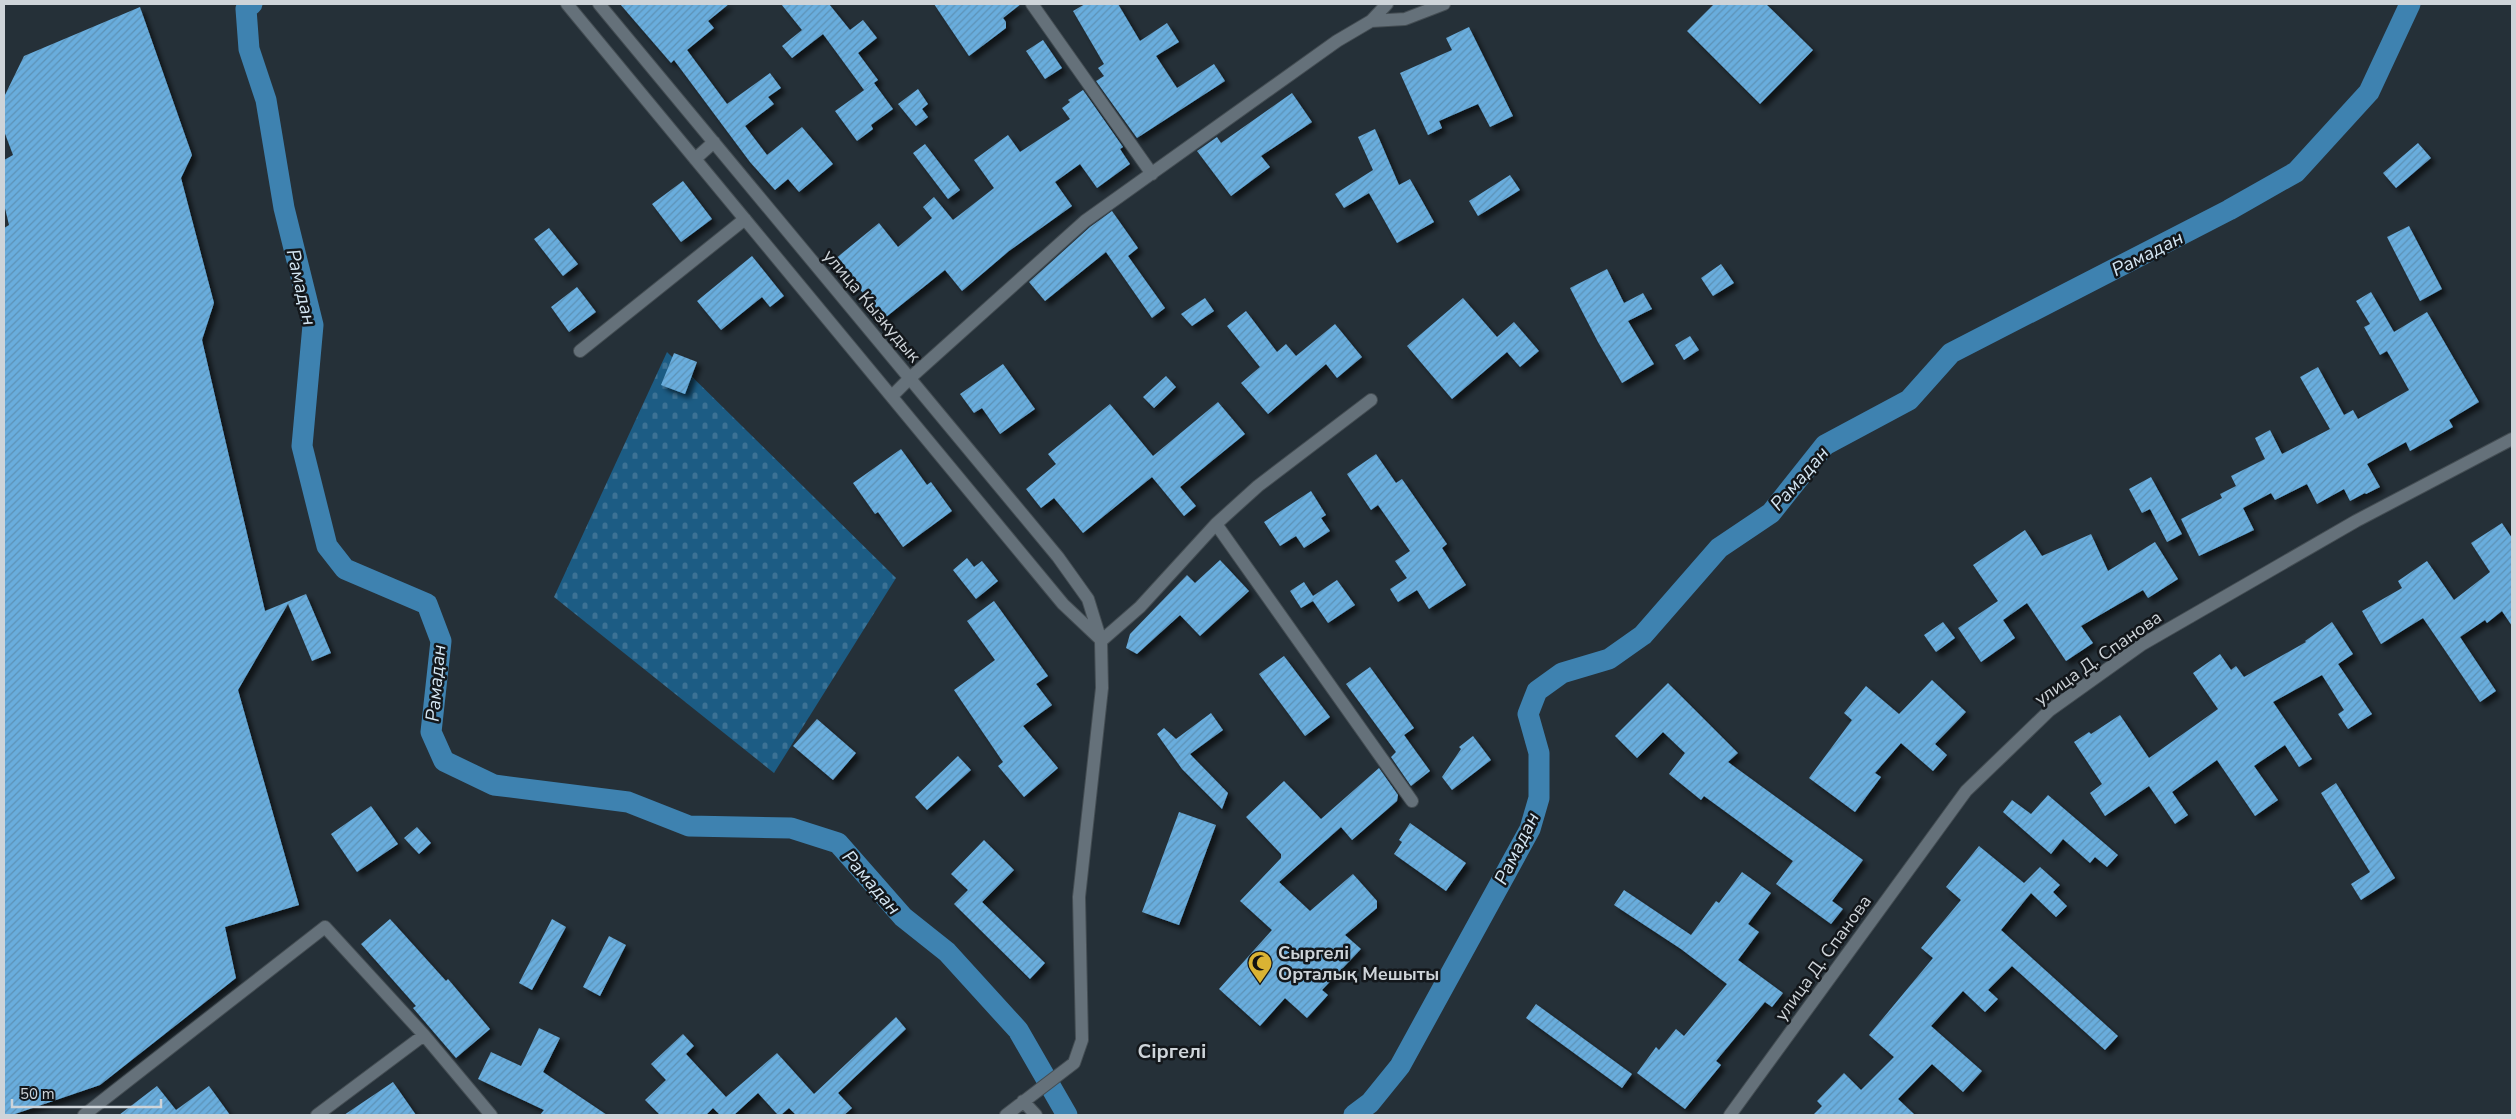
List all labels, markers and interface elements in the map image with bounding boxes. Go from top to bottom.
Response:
water label: Рамадан [2107,225,2188,283]
street label: улица Кызкудык [818,245,927,368]
water label: Рамадан [280,247,322,328]
water label: Рамадан [1765,441,1835,516]
street label: улица Д. Спанова [2030,605,2166,711]
water label: Рамадан [420,643,452,723]
water label: Рамадан [1488,808,1546,889]
water label: Рамадан [836,845,906,920]
street label: улица Д. Спанова [1769,890,1877,1026]
place label: Сыргелі Орталық Мешыты [1278,941,1439,986]
mosque icon: Сыргелі Орталық Мешыты [1247,950,1273,984]
district label: Сіргелі [1138,1038,1206,1065]
scale bar [12,1076,161,1108]
text: 50 m [20,1084,55,1104]

